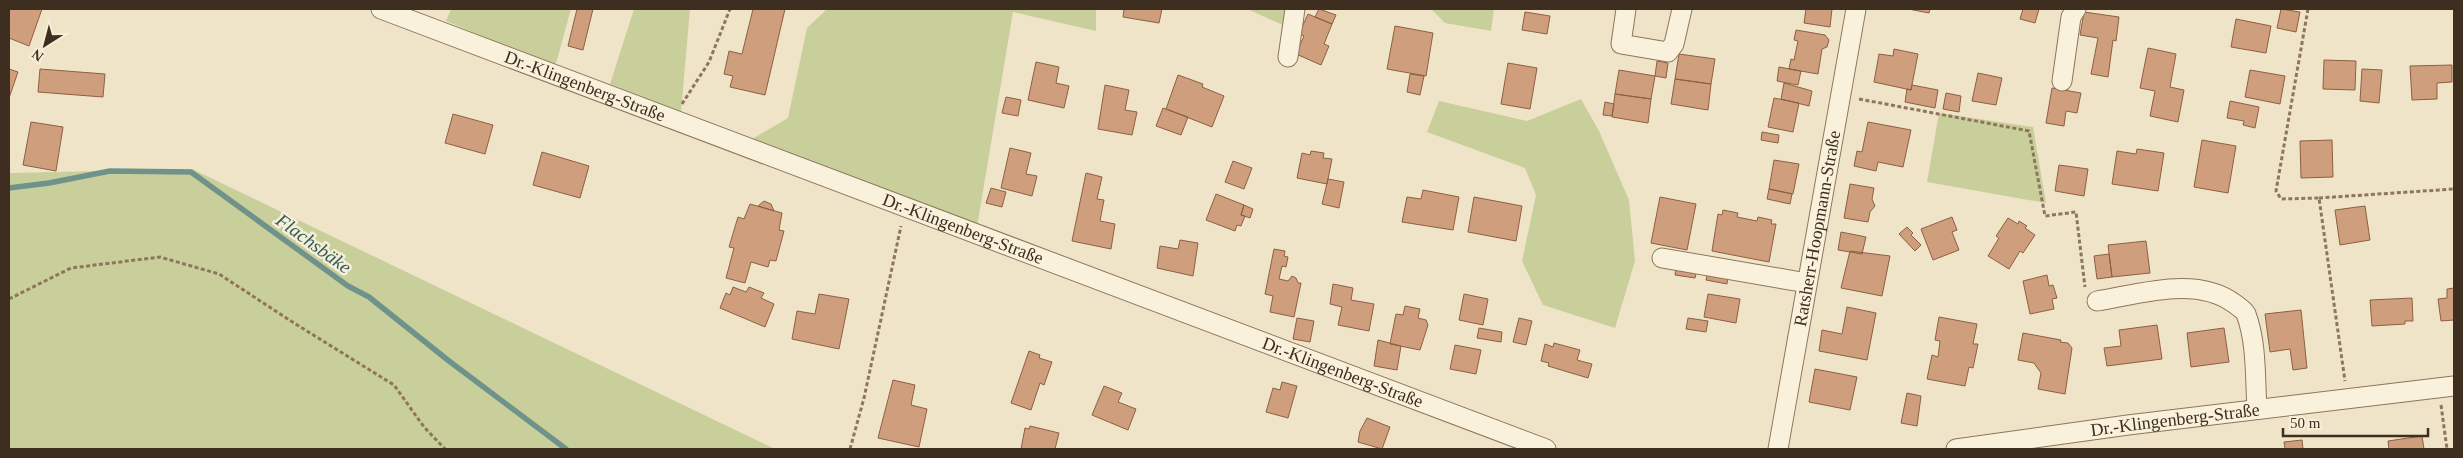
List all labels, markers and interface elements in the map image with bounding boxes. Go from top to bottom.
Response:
north arrow [20,20,70,70]
text: N [29,46,46,64]
street label: Dr.-Klingenberg-Straße [502,47,668,125]
street label: Ratsherr-Hoopmann-Straße [1790,129,1844,328]
street label: Dr.-Klingenberg-Straße [880,189,1046,268]
water label: Flachsbäke [271,209,355,278]
street label: Dr.-Klingenberg-Straße [1260,333,1426,412]
street label: Dr.-Klingenberg-Straße [2089,399,2261,440]
scale bar [2283,406,2428,438]
text: 50 m [2290,415,2321,431]

